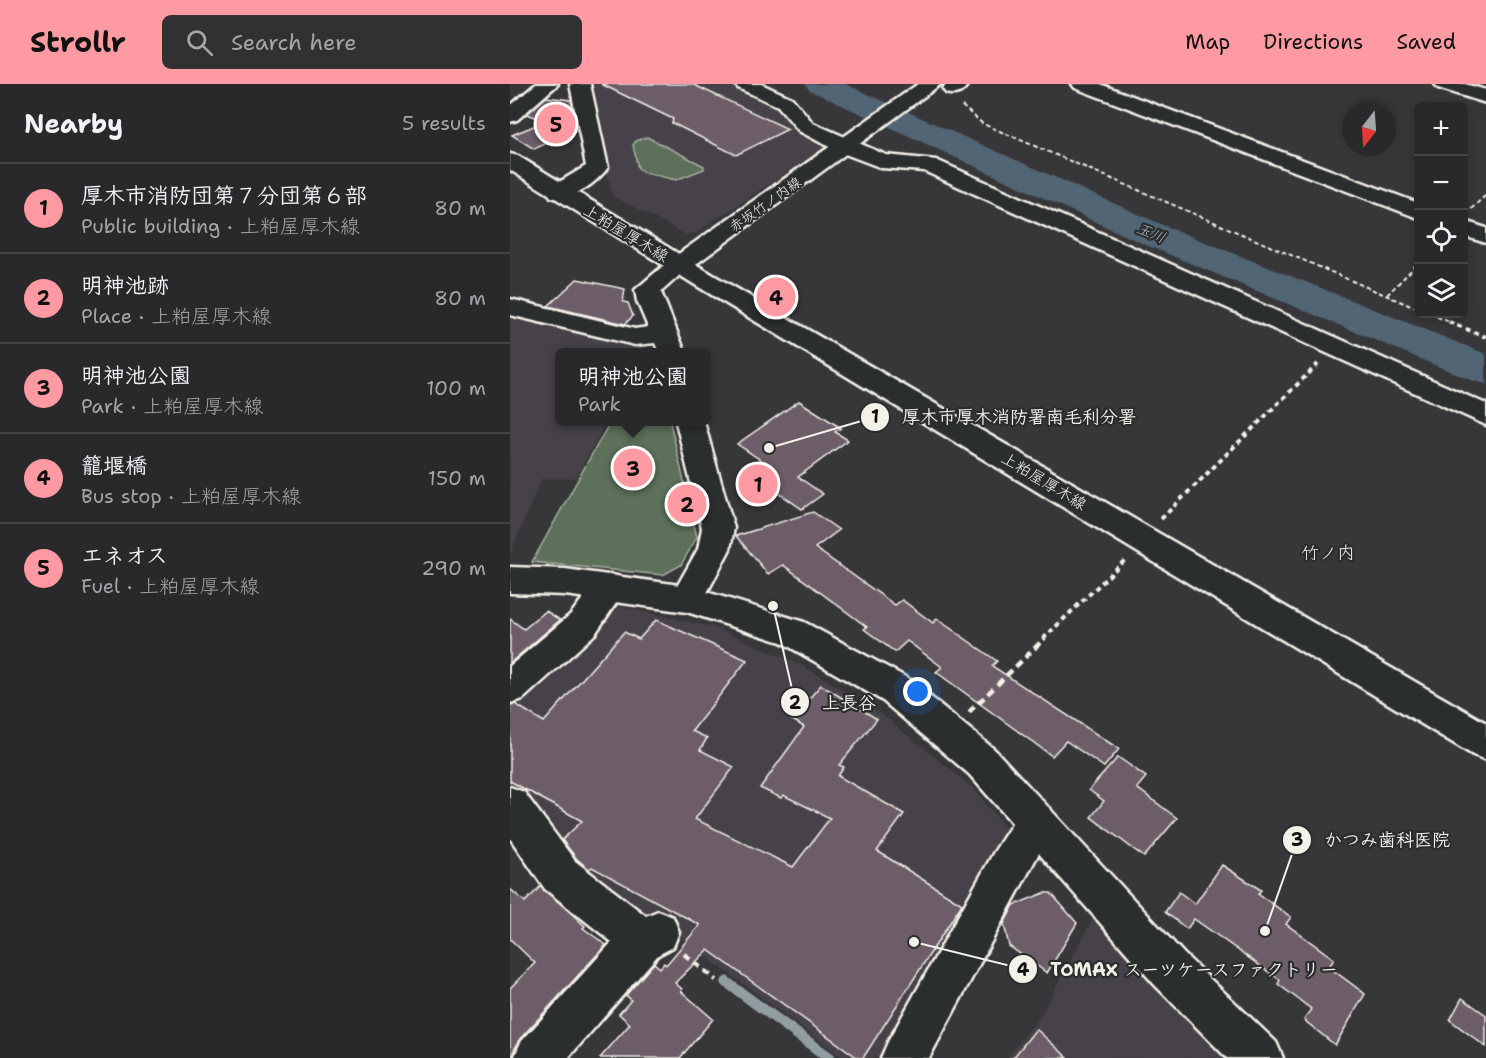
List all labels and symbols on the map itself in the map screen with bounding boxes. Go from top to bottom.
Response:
pin: 5 [536,102,576,147]
north arrow [1342,102,1396,156]
street label: 赤坂竹ノ内線 [725,173,805,235]
street label: 上粕屋厚木線 [579,199,673,267]
water label: 玉川 [1133,218,1169,248]
pin: 4 [756,274,796,320]
callout: 厚木市厚木消防署南毛利分署 [860,399,1148,435]
text: 1 [871,405,879,429]
text: 厚木市厚木消防署南毛利分署 [902,405,1136,429]
pin: 3 [614,446,652,490]
street label: 上粕屋厚木線 [997,447,1091,515]
pin: 1 [738,462,778,506]
pin: 2 [668,482,706,526]
district label: 竹ノ内 [1301,541,1355,565]
your location [903,677,932,706]
callout: 上長谷 [780,684,888,720]
text: 2 [789,691,802,715]
text: 上長谷 [822,691,876,715]
callout: かつみ歯科医院 [1282,822,1462,858]
text: 3 [1291,828,1303,852]
text: かつみ歯科医院 [1324,828,1450,852]
callout: TOMAX スーツケースファクトリー [1008,951,1350,987]
text: 4 [1017,958,1030,982]
text: TOMAX スーツケースファクトリー [1050,958,1338,982]

